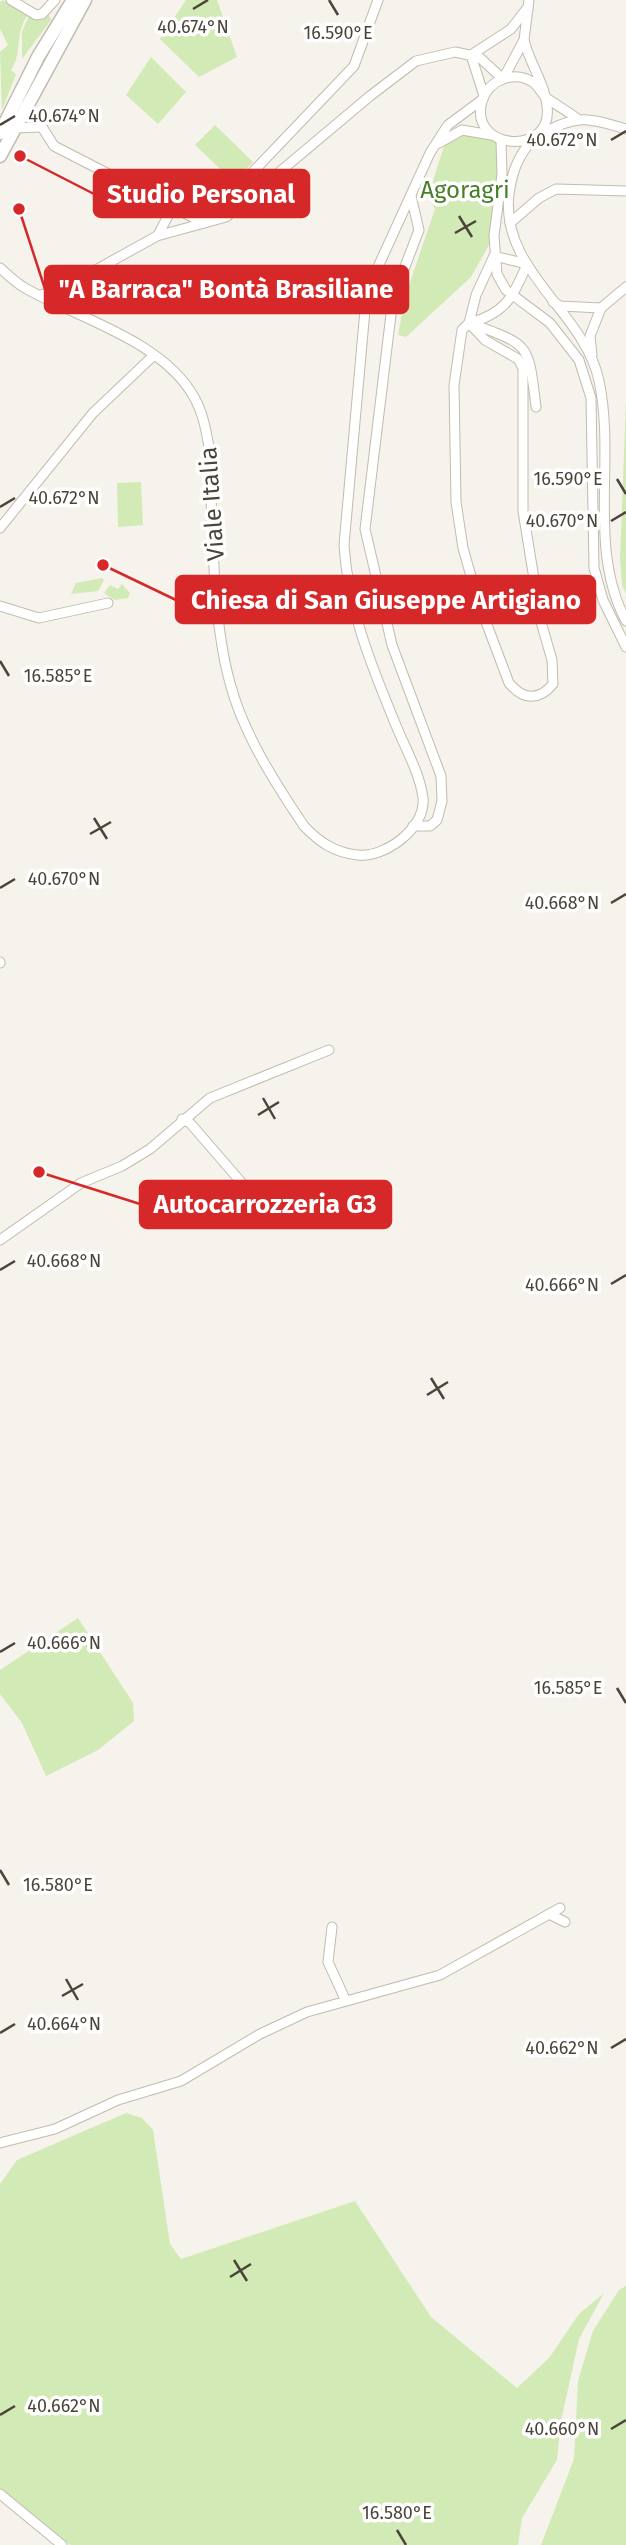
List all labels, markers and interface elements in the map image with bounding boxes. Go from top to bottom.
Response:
text: 40.674°N [157,16,229,38]
text: 16.590°E [303,22,373,44]
text: 40.674°N [28,105,100,127]
text: 40.672°N [526,129,598,151]
callout: Studio Personal [94,170,309,217]
park label: Agoragri [420,176,510,204]
text: Studio Personal [107,179,295,210]
callout: "A Barraca" Bontà Brasiliane [45,266,408,313]
text: "A Barraca" Bontà Brasiliane [59,274,393,305]
street label: Viale Italia [194,446,230,562]
text: 16.590°E [533,468,603,490]
text: 40.672°N [28,487,100,509]
text: 40.670°N [526,510,598,532]
callout: Chiesa di San Giuseppe Artigiano [176,576,595,623]
text: Chiesa di San Giuseppe Artigiano [191,585,581,616]
text: 16.585°E [24,665,92,687]
text: 40.670°N [28,868,100,890]
text: 40.668°N [525,892,599,914]
callout: Autocarrozzeria G3 [140,1181,391,1228]
text: Autocarrozzeria G3 [153,1189,376,1220]
text: 40.668°N [27,1250,101,1272]
text: 40.666°N [525,1274,599,1296]
text: 40.666°N [27,1632,101,1654]
text: 16.585°E [534,1677,602,1699]
text: 16.580°E [23,1874,93,1896]
text: 40.664°N [27,2013,101,2035]
text: 40.662°N [525,2037,599,2059]
text: 40.662°N [27,2395,101,2417]
text: 40.660°N [525,2418,599,2440]
text: 16.580°E [362,2502,432,2524]

